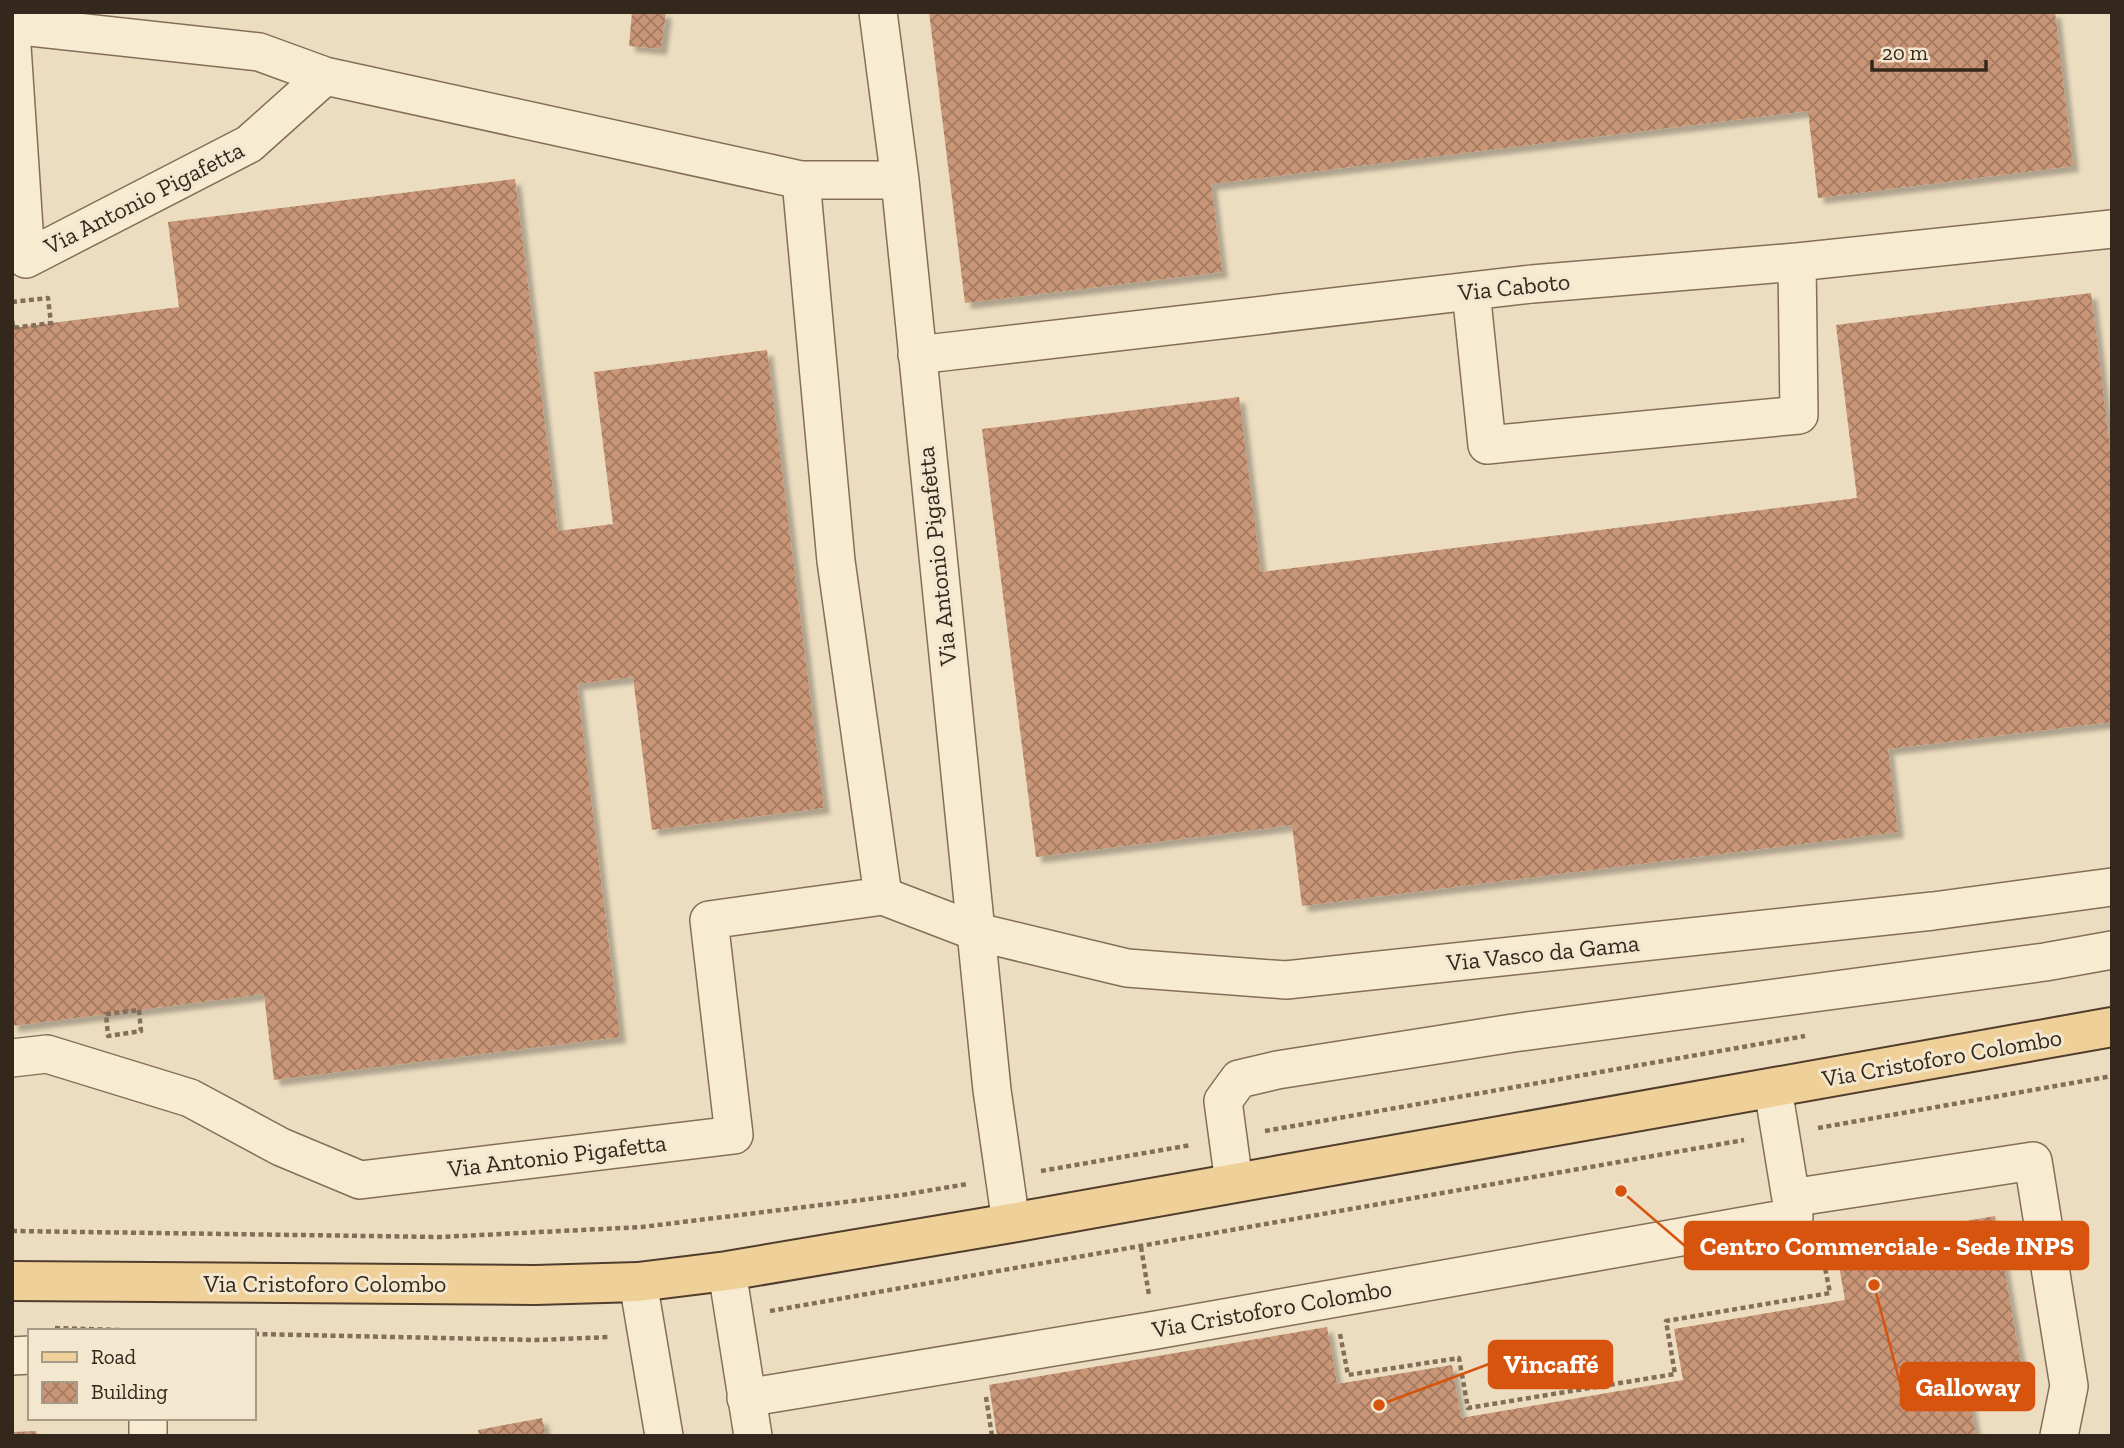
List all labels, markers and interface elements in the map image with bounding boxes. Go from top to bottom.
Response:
scale bar [1872,28,1986,72]
text: 20 m [1882,40,1928,65]
street label: Via Antonio Pigafetta [38,134,249,261]
street label: Via Caboto [1456,266,1571,307]
street label: Via Antonio Pigafetta [911,445,963,668]
street label: Via Vasco da Gama [1444,928,1641,977]
street label: Via Cristoforo Colombo [1819,1022,2064,1093]
street label: Via Antonio Pigafetta [445,1128,668,1183]
callout: Centro Commerciale - Sede INPS [1685,1222,2088,1269]
text: Centro Commerciale - Sede INPS [1700,1230,2074,1262]
street label: Via Cristoforo Colombo [203,1269,446,1298]
street label: Via Cristoforo Colombo [1149,1273,1394,1344]
legend [28,1329,256,1420]
callout: Vincaffé [1489,1341,1612,1388]
text: Road [91,1344,137,1369]
text: Vincaffé [1504,1348,1599,1380]
callout: Galloway [1901,1363,2034,1410]
text: Galloway [1915,1371,2021,1403]
text: Building [91,1379,168,1404]

